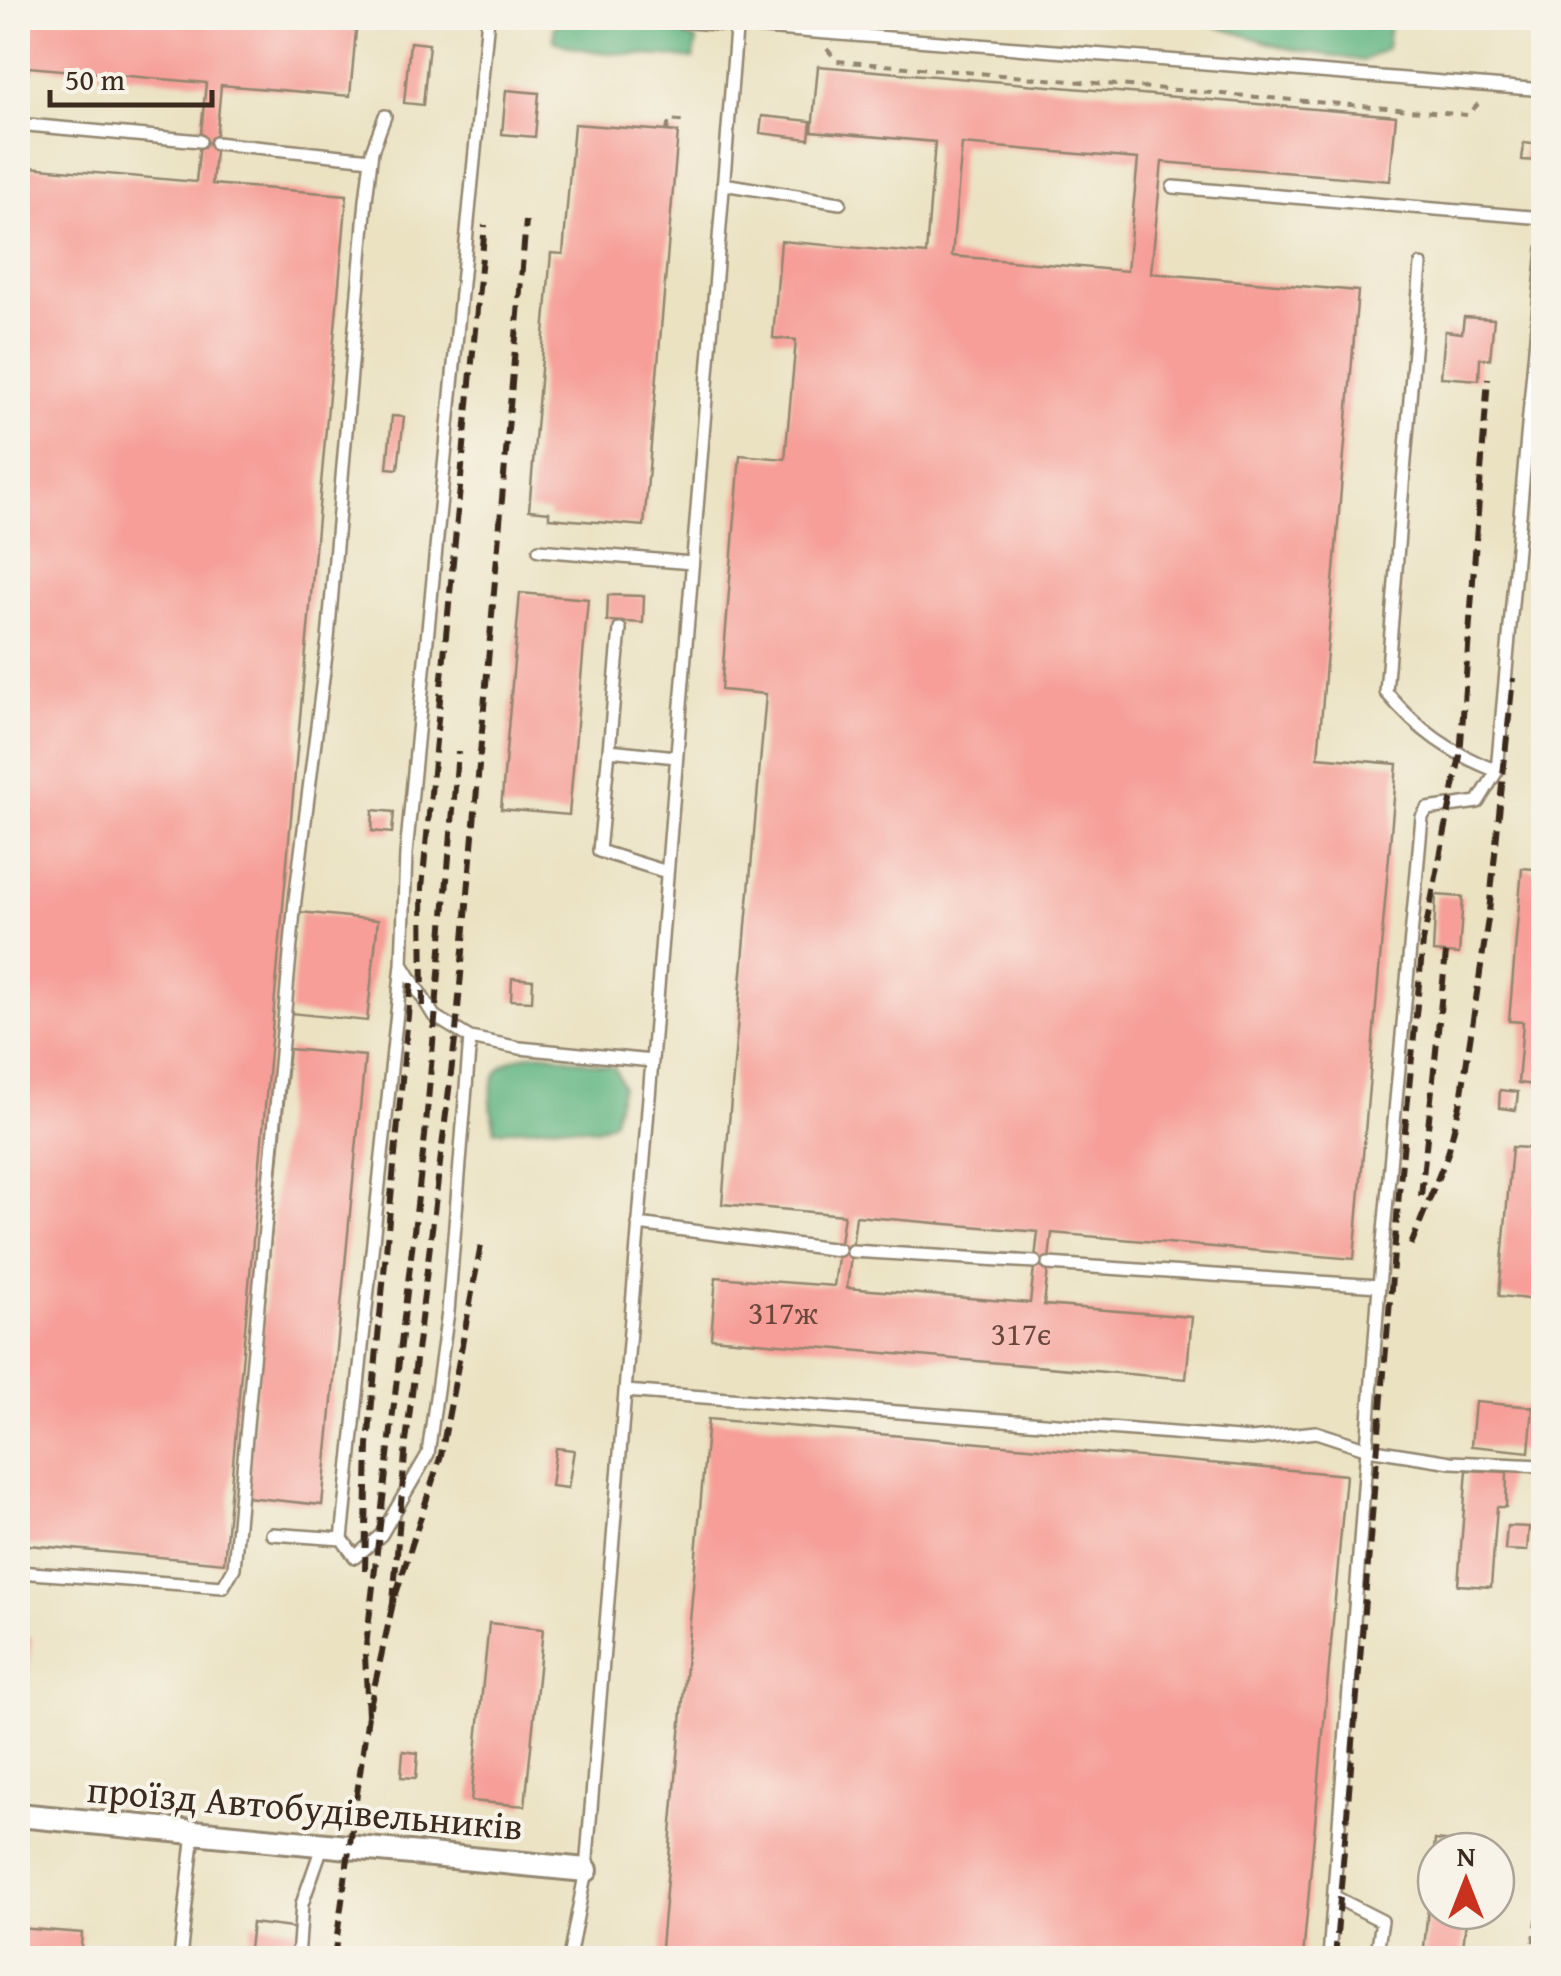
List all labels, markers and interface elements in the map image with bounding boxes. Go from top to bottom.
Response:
scale bar [50,45,212,107]
text: 50 m [65,57,125,101]
house number: 317ж [748,1289,818,1336]
house number: 317є [991,1310,1051,1357]
street label: проїзд Автобудівельників [85,1760,525,1854]
north arrow [1416,1831,1516,1931]
text: N [1457,1835,1476,1876]

